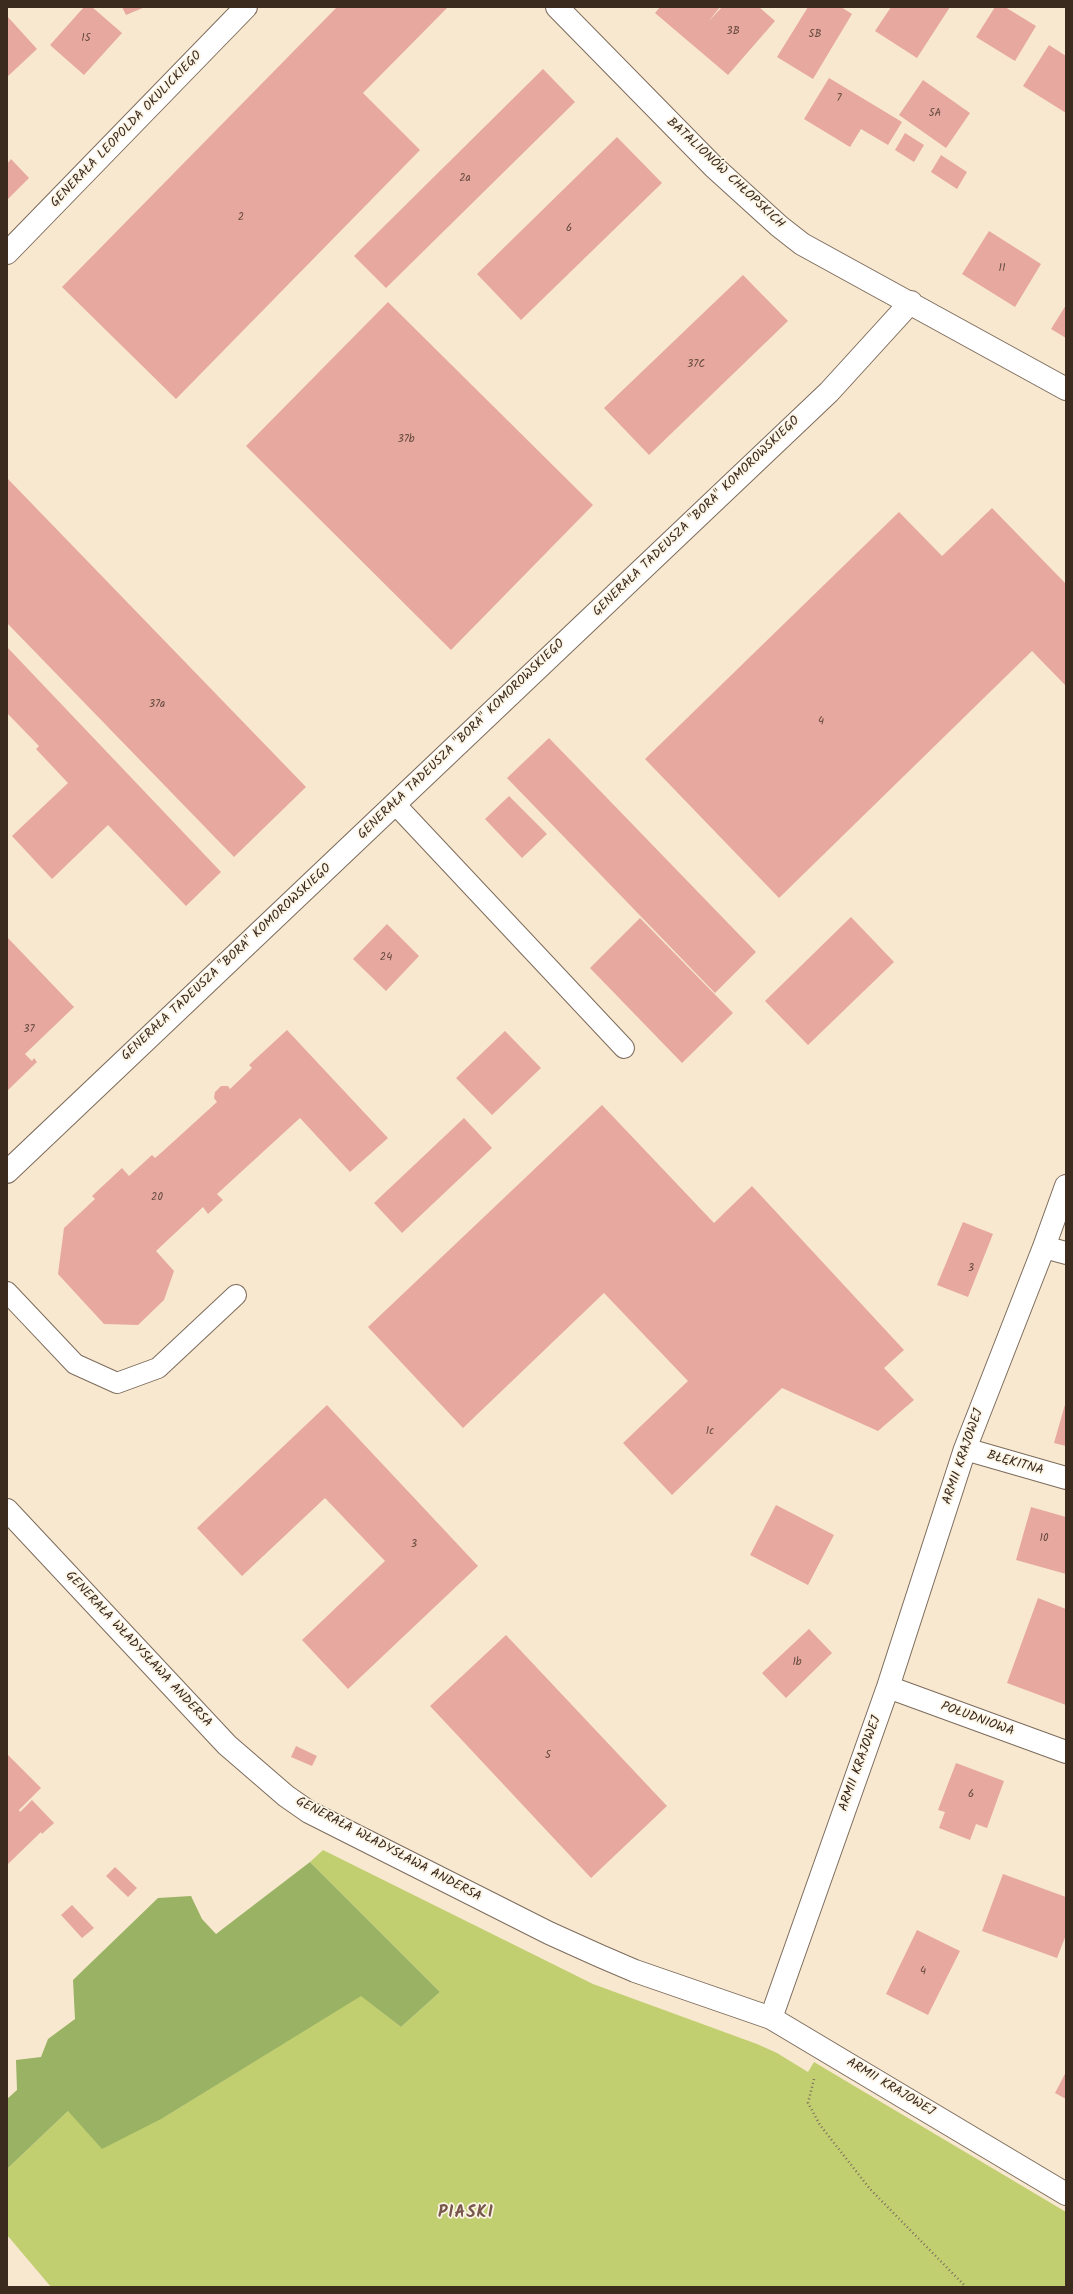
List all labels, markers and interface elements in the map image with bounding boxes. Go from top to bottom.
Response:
house number: 3B [726,25,740,39]
house number: 5B [809,28,821,42]
house number: 15 [81,32,91,46]
street label: GENERAŁA LEOPOLDA OKULICKIEGO [48,49,206,211]
house number: 7 [836,92,842,106]
house number: 5A [929,107,941,121]
street label: BATALIONÓW CHŁOPSKICH [663,115,787,233]
house number: 2a [459,172,471,186]
house number: 2 [238,211,244,225]
house number: 6 [566,222,572,236]
house number: 11 [999,262,1005,276]
house number: 37C [687,358,705,372]
street label: GENERAŁA TADEUSZA "BORA" KOMOROWSKIEGO [590,414,804,620]
house number: 37b [397,433,415,447]
street label: GENERAŁA TADEUSZA "BORA" KOMOROWSKIEGO [355,637,569,843]
house number: 37a [149,698,165,712]
house number: 4 [818,715,824,729]
street label: GENERAŁA TADEUSZA "BORA" KOMOROWSKIEGO [119,861,335,1065]
house number: 24 [380,951,392,965]
house number: 37 [23,1023,35,1037]
house number: 20 [151,1191,163,1205]
house number: 3 [968,1262,974,1276]
street label: ARMII KRAJOWEJ [940,1407,988,1507]
house number: 1c [706,1425,714,1439]
street label: BŁĘKITNA [985,1449,1045,1479]
house number: 10 [1040,1532,1048,1546]
house number: 3 [411,1538,417,1552]
street label: GENERAŁA WŁADYSŁAWA ANDERSA [61,1569,215,1731]
house number: 1b [792,1656,802,1670]
street label: POŁUDNIOWA [938,1700,1016,1740]
street label: ARMII KRAJOWEJ [837,1714,885,1814]
house number: 5 [545,1749,551,1763]
house number: 6 [968,1788,974,1802]
street label: GENERAŁA WŁADYSŁAWA ANDERSA [293,1794,483,1906]
house number: 4 [920,1965,926,1979]
street label: ARMII KRAJOWEJ [843,2056,937,2120]
district label: PIASKI [438,2204,494,2224]

